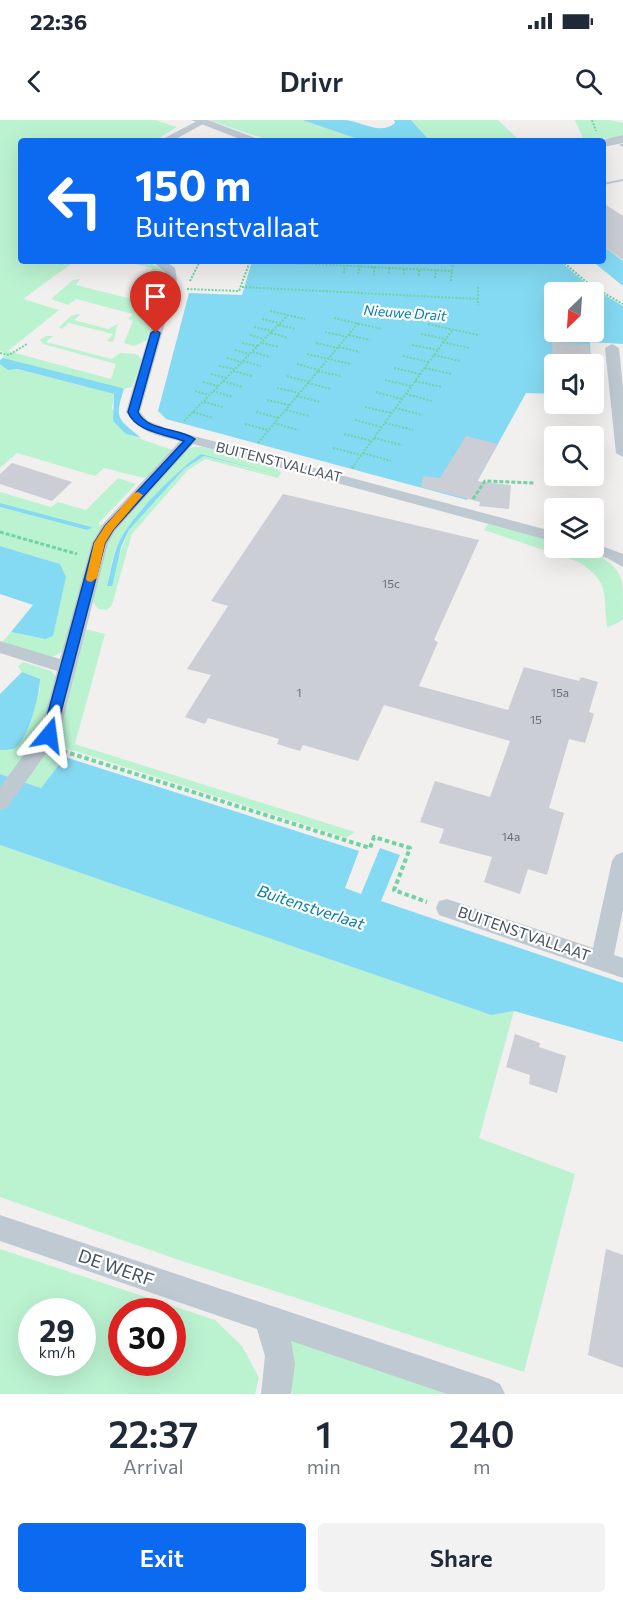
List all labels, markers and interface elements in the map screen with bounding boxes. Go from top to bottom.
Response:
text: 22:36 [30,8,87,35]
icon: back [18,65,51,98]
text: Drivr [280,65,343,98]
icon: search [572,65,605,98]
text: 150 m [135,158,251,210]
icon: left [36,162,114,240]
text: Buitenstvallaat [135,210,319,243]
pin [130,271,181,333]
icon: arrive [139,280,172,313]
north arrow [544,282,604,342]
map controls [544,282,604,558]
water label: Nieuwe Drait [363,301,447,324]
button: sound [544,354,604,414]
button: search [544,426,604,486]
street label: BUITENSTVALLAAT [214,438,344,485]
button: layers [544,498,604,558]
house number: 15c [382,576,400,590]
house number: 1 [296,685,302,699]
house number: 15a [551,685,569,699]
position arrow [17,703,81,767]
house number: 15 [530,712,542,726]
house number: 14a [502,829,520,843]
water label: Buitenstverlaat [255,880,368,933]
street label: BUITENSTVALLAAT [456,902,593,964]
street label: DE WERF [75,1244,157,1290]
speed limit sign: 30 [108,1298,186,1376]
text: 29 [39,1311,75,1348]
text: km/h [39,1343,75,1361]
text: 22:37 [108,1411,198,1455]
text: 1 [316,1411,332,1455]
text: 240 [449,1411,515,1455]
text: Arrival [123,1454,184,1478]
text: min [307,1454,341,1478]
text: m [473,1454,491,1478]
button: Exit [18,1523,306,1592]
button: Share [318,1523,605,1592]

